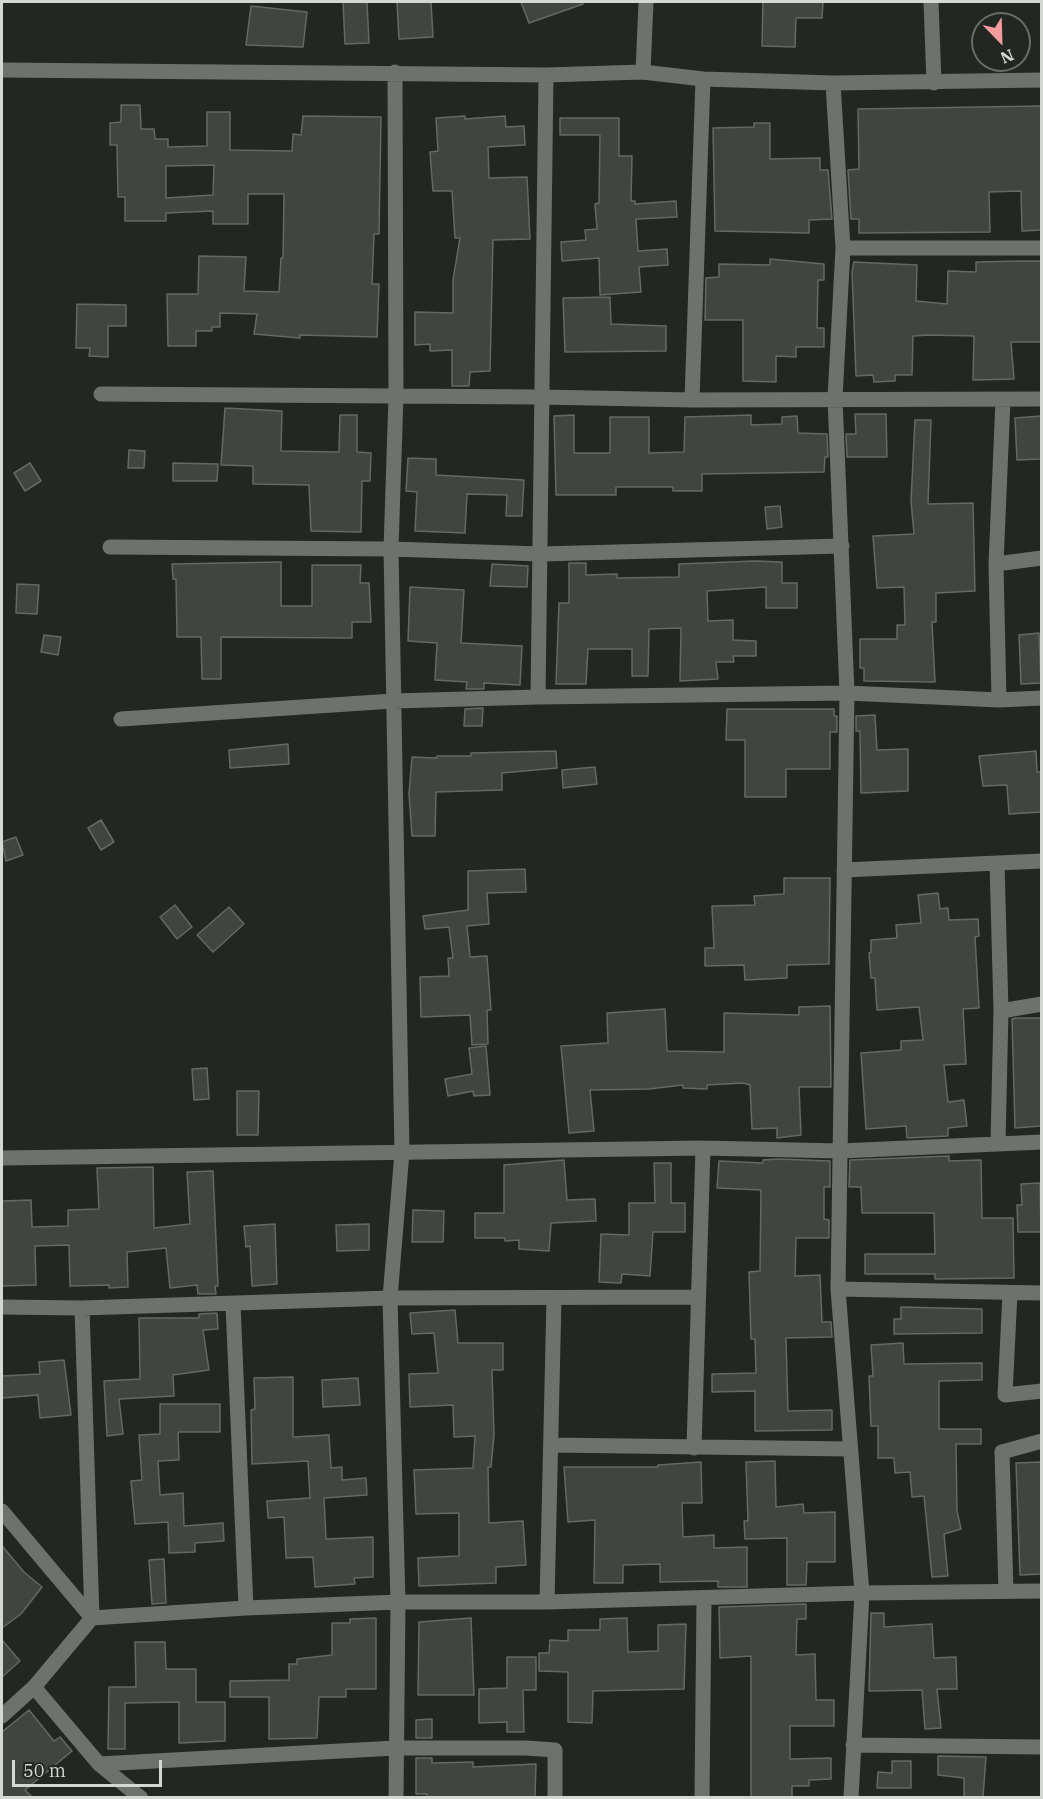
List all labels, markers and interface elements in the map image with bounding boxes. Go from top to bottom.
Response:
north arrow [971,12,1031,72]
text: N [998,45,1017,68]
scale bar [15,1748,165,1786]
text: 50 m [23,1759,66,1782]

